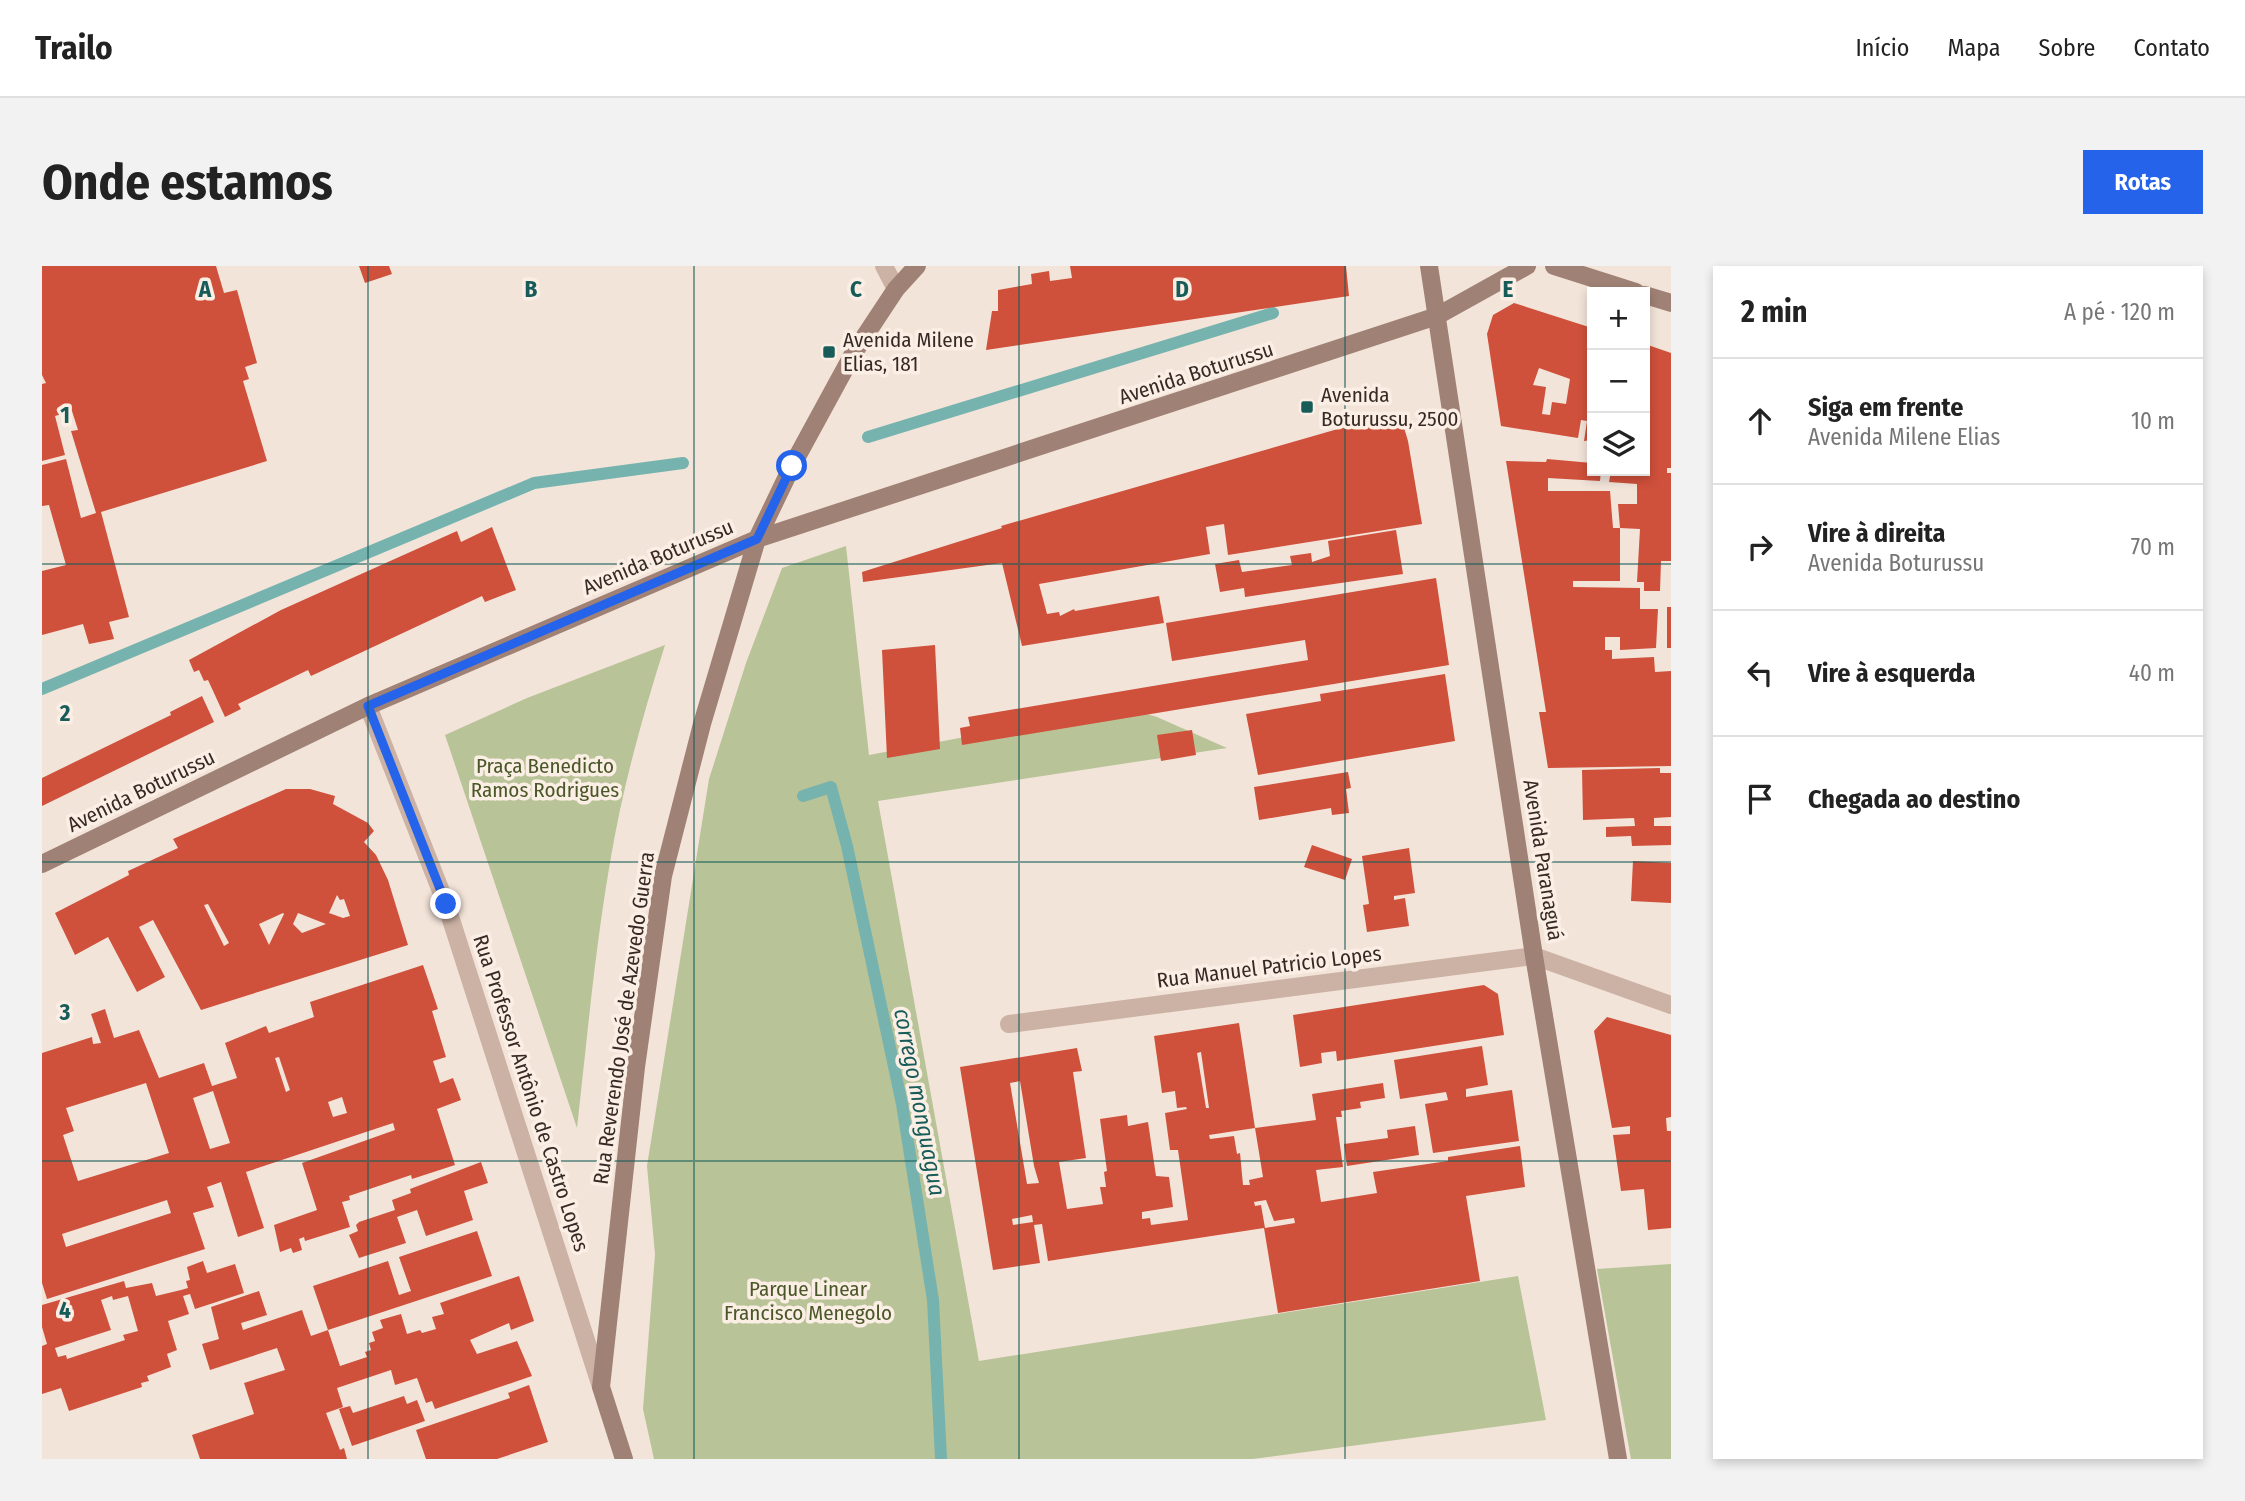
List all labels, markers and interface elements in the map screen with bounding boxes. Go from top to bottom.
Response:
text: Trailo [35,28,113,68]
text: Início [1856,34,1909,62]
text: Mapa [1947,34,2001,62]
text: Sobre [2039,34,2095,62]
text: Contato [2133,34,2210,62]
button: Rotas [2083,150,2203,214]
text: Onde estamos [42,153,333,212]
text: A [198,275,212,303]
text: B [525,275,538,303]
text: C [850,275,862,303]
text: D [1175,275,1189,303]
text: E [1503,275,1514,303]
map controls [1587,287,1650,476]
button: + [1587,287,1650,350]
text: 2 min [1741,294,1808,330]
text: A pé · 120 m [2064,298,2175,326]
place label: Avenida Milene Elias, 181 [843,327,974,377]
street label: Avenida Boturussu [1115,336,1277,410]
marker: Avenida Milene Elias, 181 [821,344,837,360]
button: − [1587,350,1650,413]
place label: Avenida Boturussu, 2500 [1321,382,1459,432]
text: Siga em frente [1808,392,1963,423]
marker: Avenida Boturussu, 2500 [1299,399,1315,415]
text: 1 [60,401,70,429]
icon: ahead [1741,402,1779,440]
text: 10 m [2131,407,2175,435]
button: layers [1587,413,1650,476]
text: Avenida Milene Elias [1808,423,2000,451]
route start [776,450,807,481]
street label: Avenida Boturussu [579,514,737,600]
text: Vire à direita [1808,518,1946,549]
icon: right [1741,528,1779,566]
text: 70 m [2131,533,2175,561]
text: Avenida Boturussu [1808,549,1984,577]
icon: left [1741,654,1779,692]
text: Vire à esquerda [1808,658,1975,689]
text: 40 m [2129,659,2175,687]
text: 2 [59,699,71,727]
street label: Avenida Boturussu [63,744,219,838]
park label: Praça Benedicto Ramos Rodrigues [471,753,619,803]
street label: Avenida Paranaguá [1517,778,1569,942]
icon: arrive [1741,780,1779,818]
text: Chegada ao destino [1808,784,2020,815]
street label: Rua Reverendo José de Azevedo Guerra [588,850,660,1186]
route end [430,888,461,919]
street label: Rua Professor Antônio de Castro Lopes [467,931,595,1255]
street label: Rua Manuel Patricio Lopes [1155,940,1383,994]
text: 3 [59,998,71,1026]
water label: corrego monguagua [888,1006,952,1198]
park label: Parque Linear Francisco Menegolo [724,1276,892,1326]
text: 4 [59,1296,71,1324]

